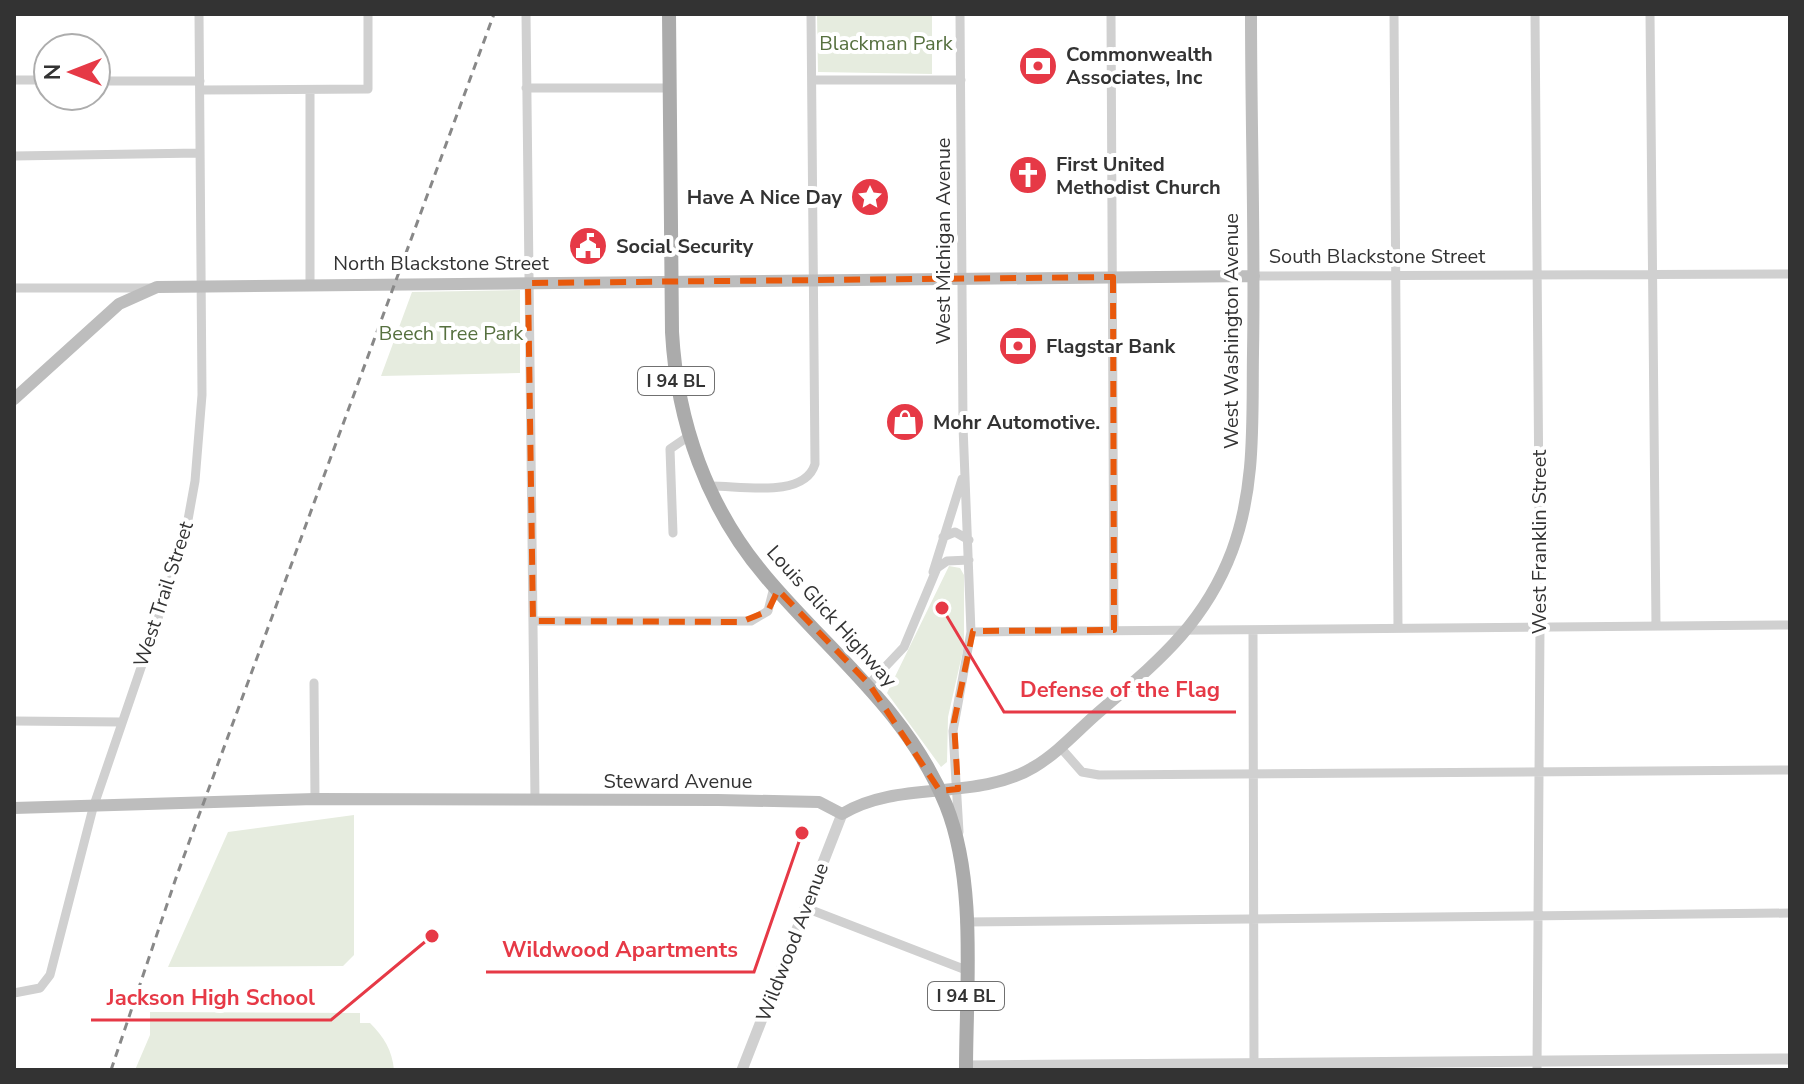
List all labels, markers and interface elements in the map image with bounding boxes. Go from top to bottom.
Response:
park label: Blackman Park [819,30,954,57]
north arrow [32,32,112,112]
place label: Commonwealth Associates, Inc [1066,41,1213,91]
bank icon: Commonwealth Associates, Inc [1017,45,1059,87]
text: N [38,64,68,80]
street label: West Michigan Avenue [930,137,957,345]
place label: First United Methodist Church [1056,151,1221,201]
church icon: First United Methodist Church [1007,154,1049,196]
place icon: Have A Nice Day [849,176,891,218]
place label: Have A Nice Day [687,184,842,211]
street label: West Washington Avenue [1218,213,1245,449]
public building icon: Social Security [567,225,609,267]
place label: Social Security [616,233,754,260]
street label: South Blackstone Street [1269,243,1486,270]
street label: North Blackstone Street [333,250,550,277]
park label: Beech Tree Park [379,320,524,347]
bank icon: Flagstar Bank [997,325,1039,367]
place label: Flagstar Bank [1046,333,1177,360]
road number: I 94 BL [638,367,714,395]
shop icon: Mohr Automotive. [884,401,926,443]
place label: Mohr Automotive. [933,409,1100,436]
street label: West Franklin Street [1526,449,1553,634]
street label: West Trail Street [127,517,200,670]
street label: Louis Glick Highway [761,540,903,694]
callout: Defense of the Flag [1004,666,1236,712]
text: Defense of the Flag [1020,675,1220,705]
street label: Steward Avenue [604,768,752,795]
street label: Wildwood Avenue [750,859,835,1025]
callout: Wildwood Apartments [486,926,754,972]
text: Wildwood Apartments [502,935,738,965]
callout: Jackson High School [91,974,331,1020]
road number: I 94 BL [928,982,1004,1010]
text: Jackson High School [106,983,315,1013]

